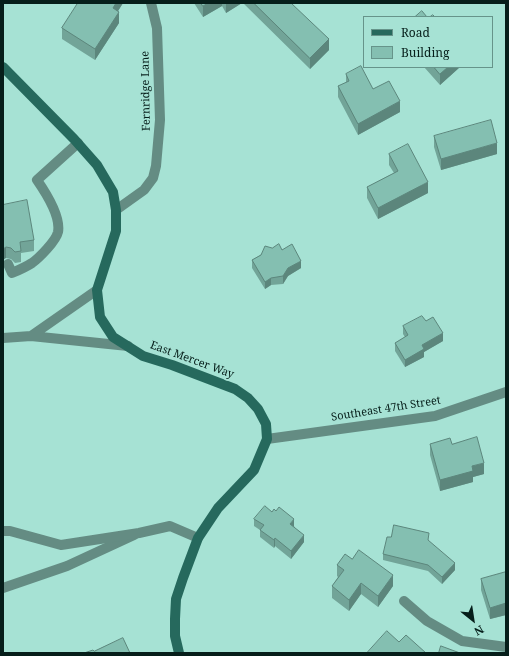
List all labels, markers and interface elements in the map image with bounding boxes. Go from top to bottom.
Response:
legend [363,16,493,68]
text: Road [401,24,430,41]
text: Building [401,44,449,61]
street label: Fernridge Lane [139,51,153,131]
street label: East Mercer Way [148,339,236,381]
street label: Southeast 47th Street [330,394,442,424]
north arrow [453,600,493,640]
text: N [472,622,487,639]

